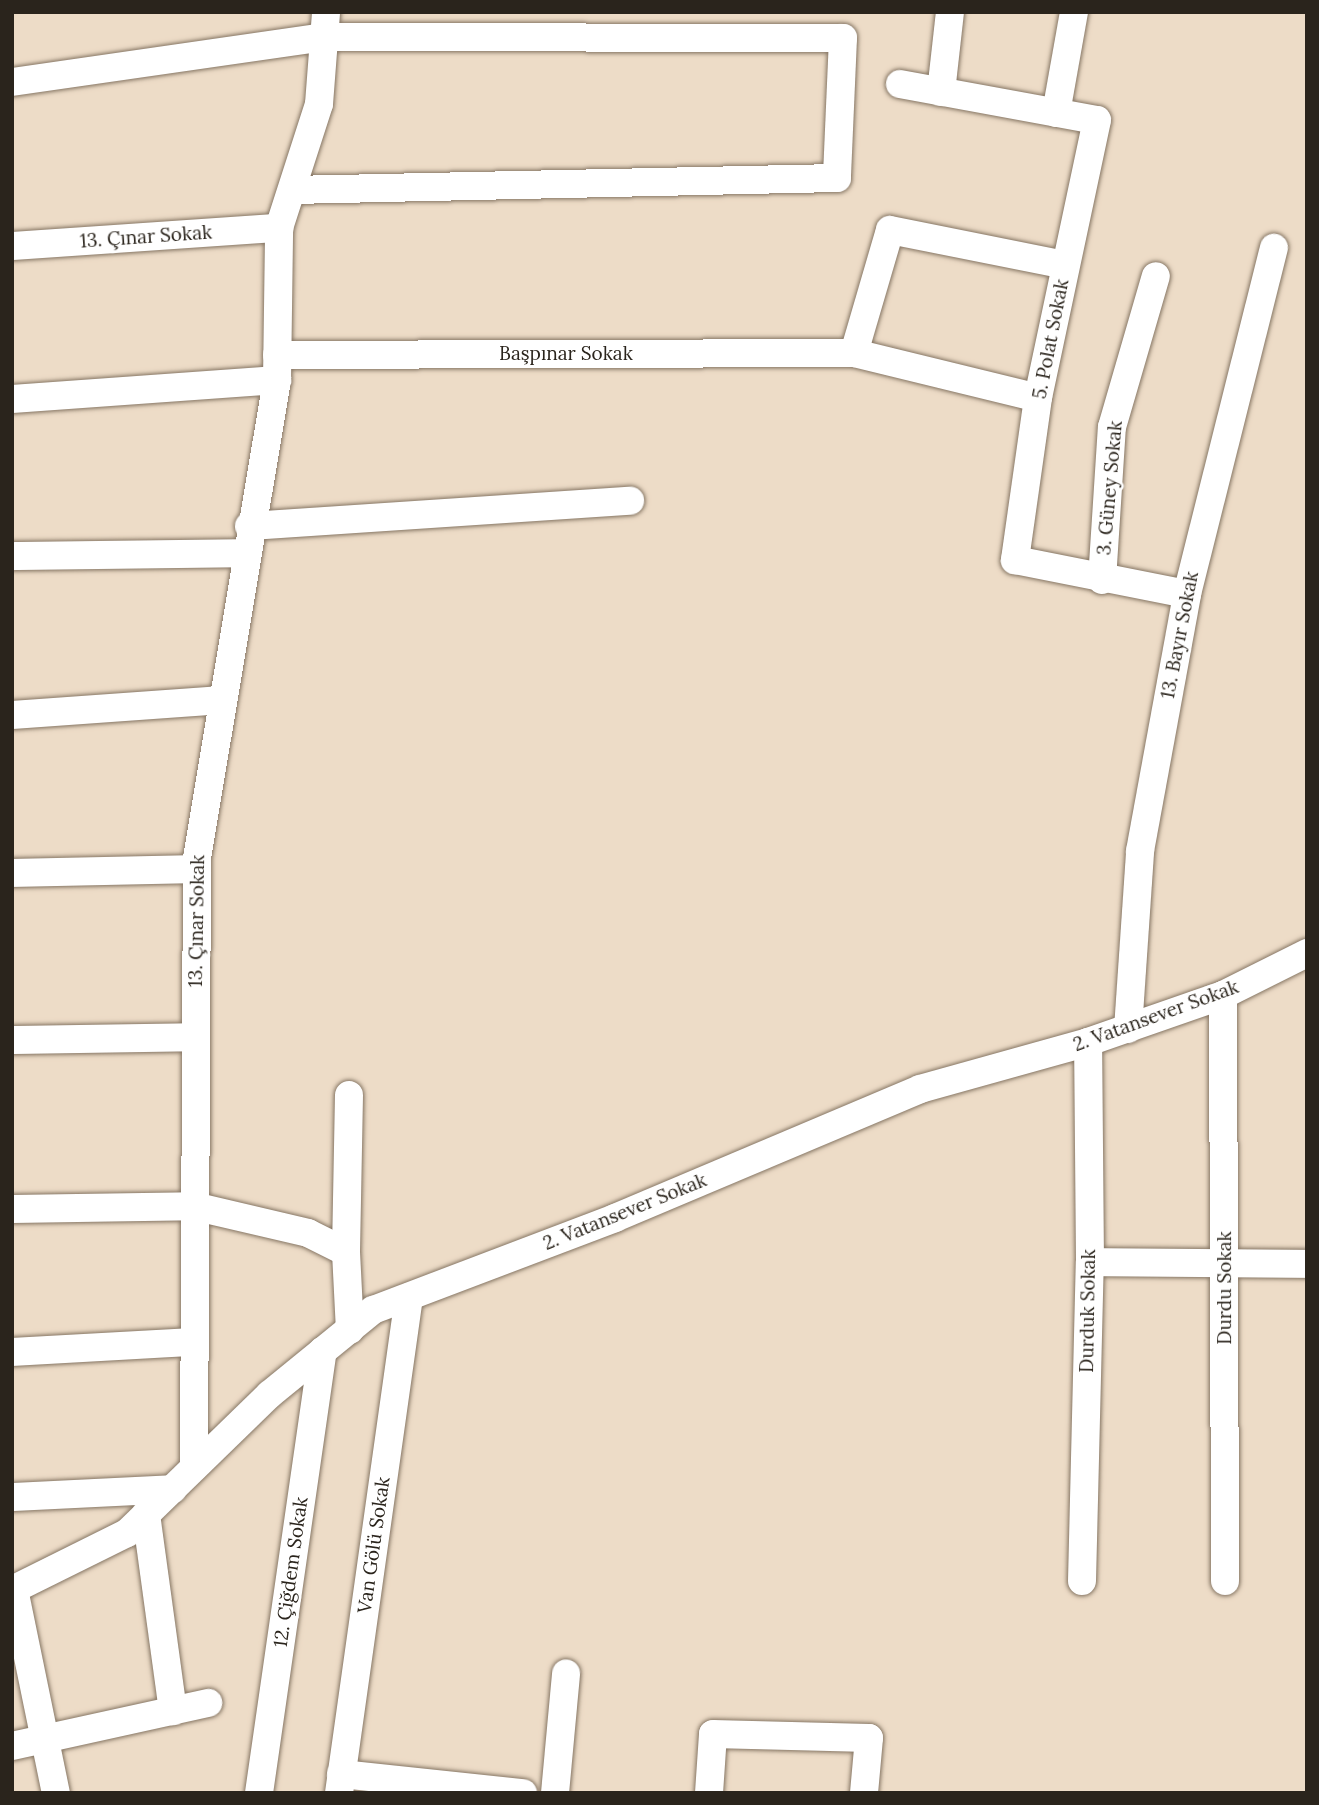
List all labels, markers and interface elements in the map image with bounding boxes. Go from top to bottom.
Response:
street label: 13. Çınar Sokak [79,221,213,253]
street label: 5. Polat Sokak [1028,277,1074,401]
street label: Başpınar Sokak [499,343,633,365]
street label: 3. Güney Sokak [1093,420,1127,556]
street label: 13. Bayır Sokak [1156,569,1204,701]
street label: 13. Çınar Sokak [184,855,210,987]
street label: 2. Vatansever Sokak [1070,975,1242,1057]
street label: 2. Vatansever Sokak [540,1169,710,1255]
street label: Durdu Sokak [1214,1231,1236,1345]
street label: Durduk Sokak [1076,1249,1100,1373]
street label: Van Gölü Sokak [353,1475,395,1615]
street label: 12. Çiğdem Sokak [269,1495,313,1649]

